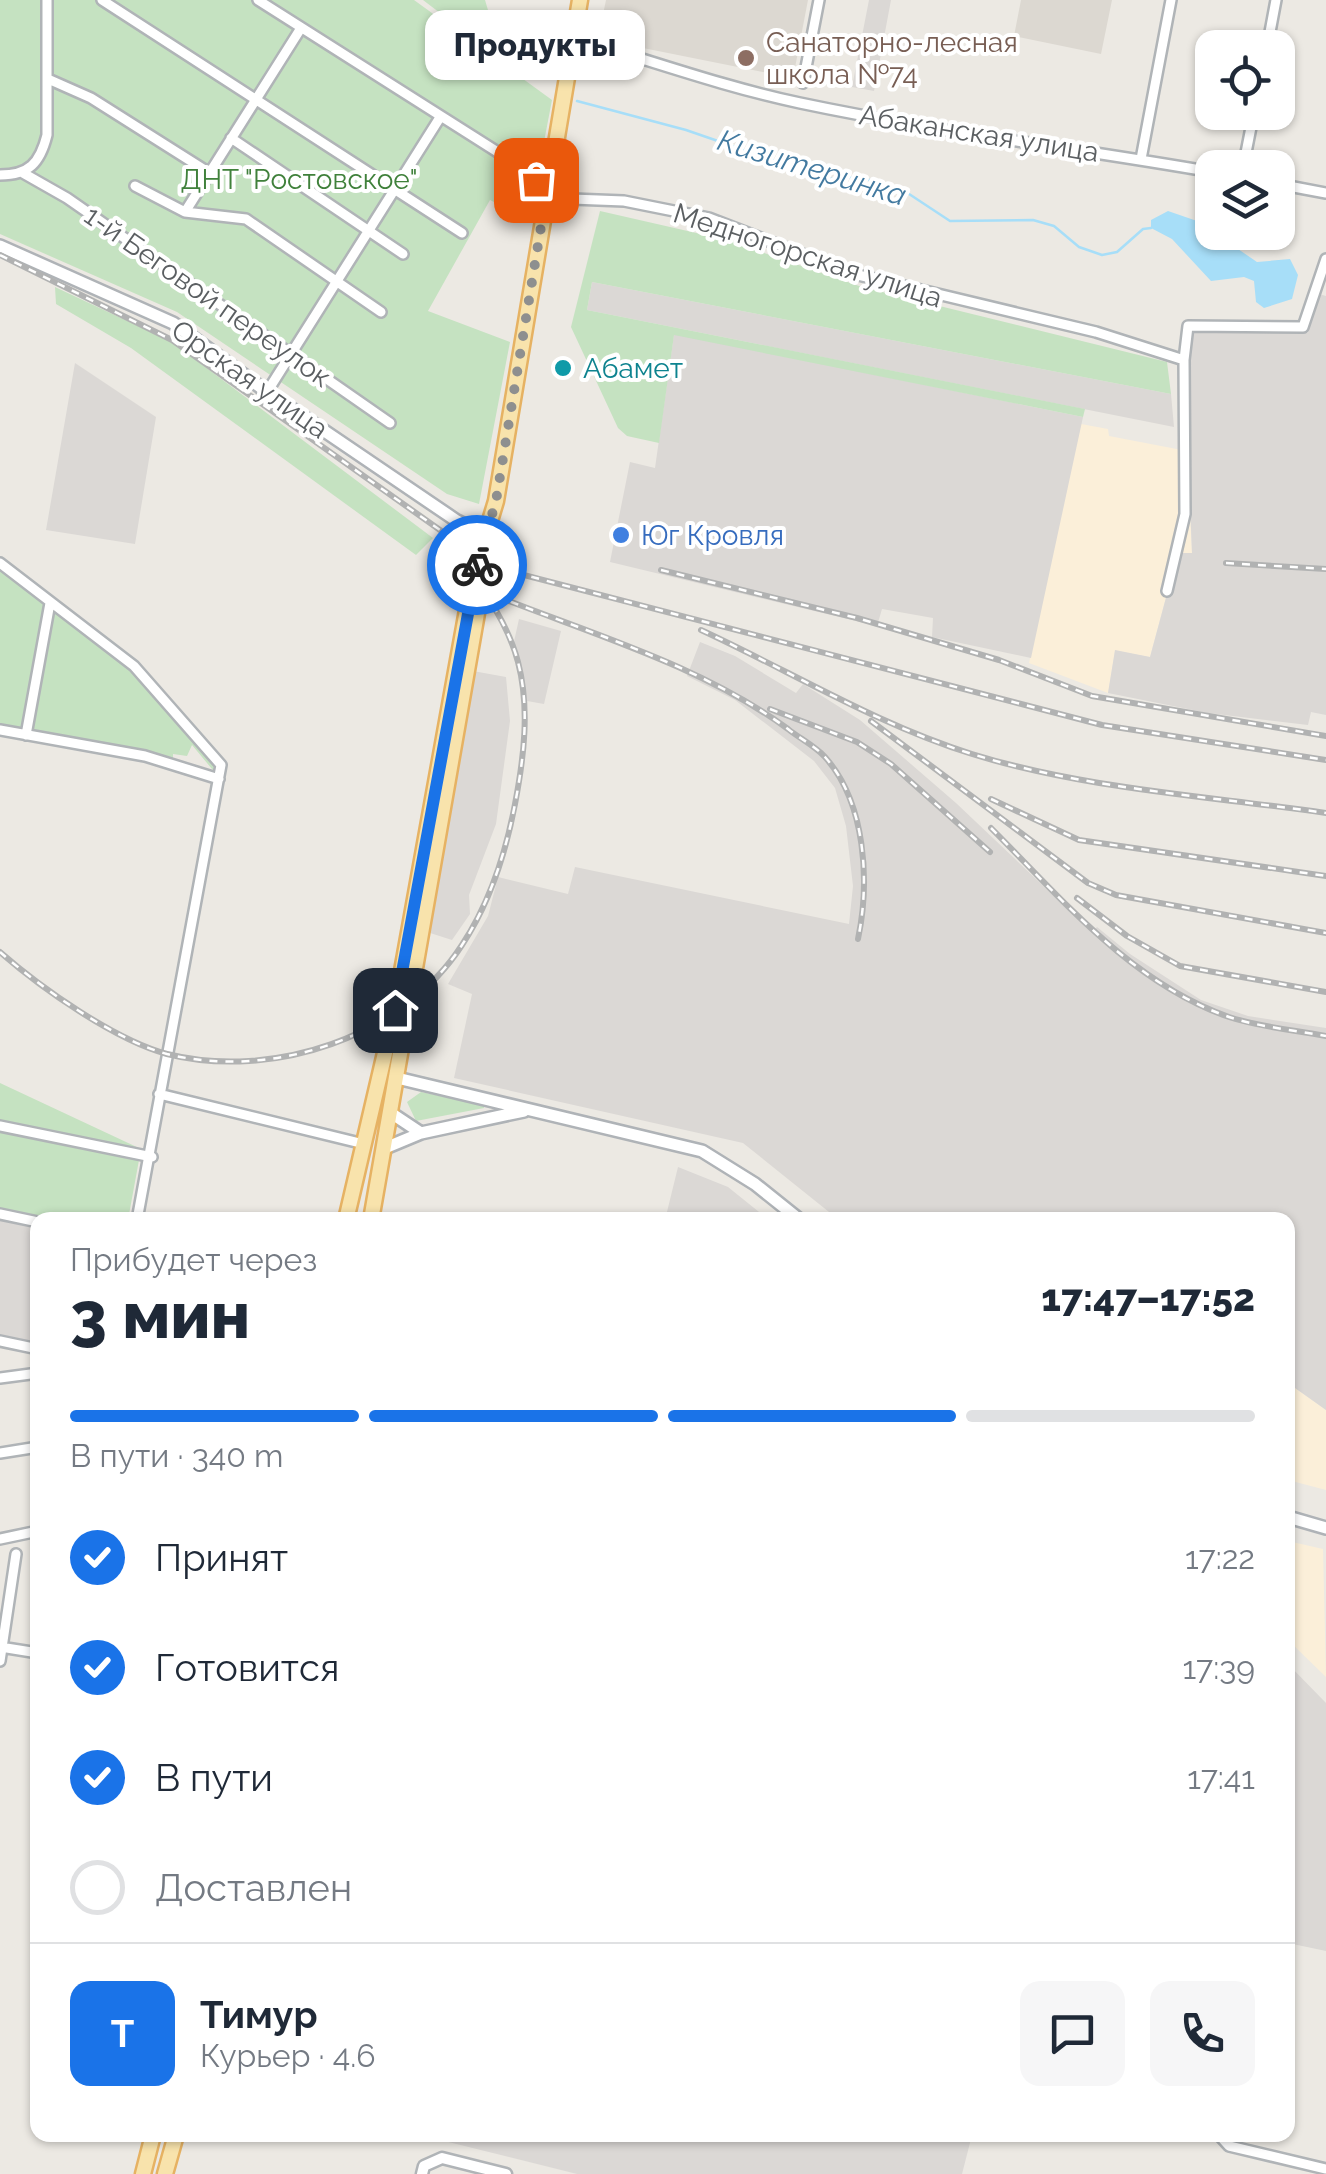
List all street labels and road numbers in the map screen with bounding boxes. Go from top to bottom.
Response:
street label: Абаканская улица [857,98,1101,169]
street label: Медногорская улица [669,196,946,315]
street label: 1-й Беговой переулок [78,199,337,394]
street label: Орская улица [165,313,334,446]

